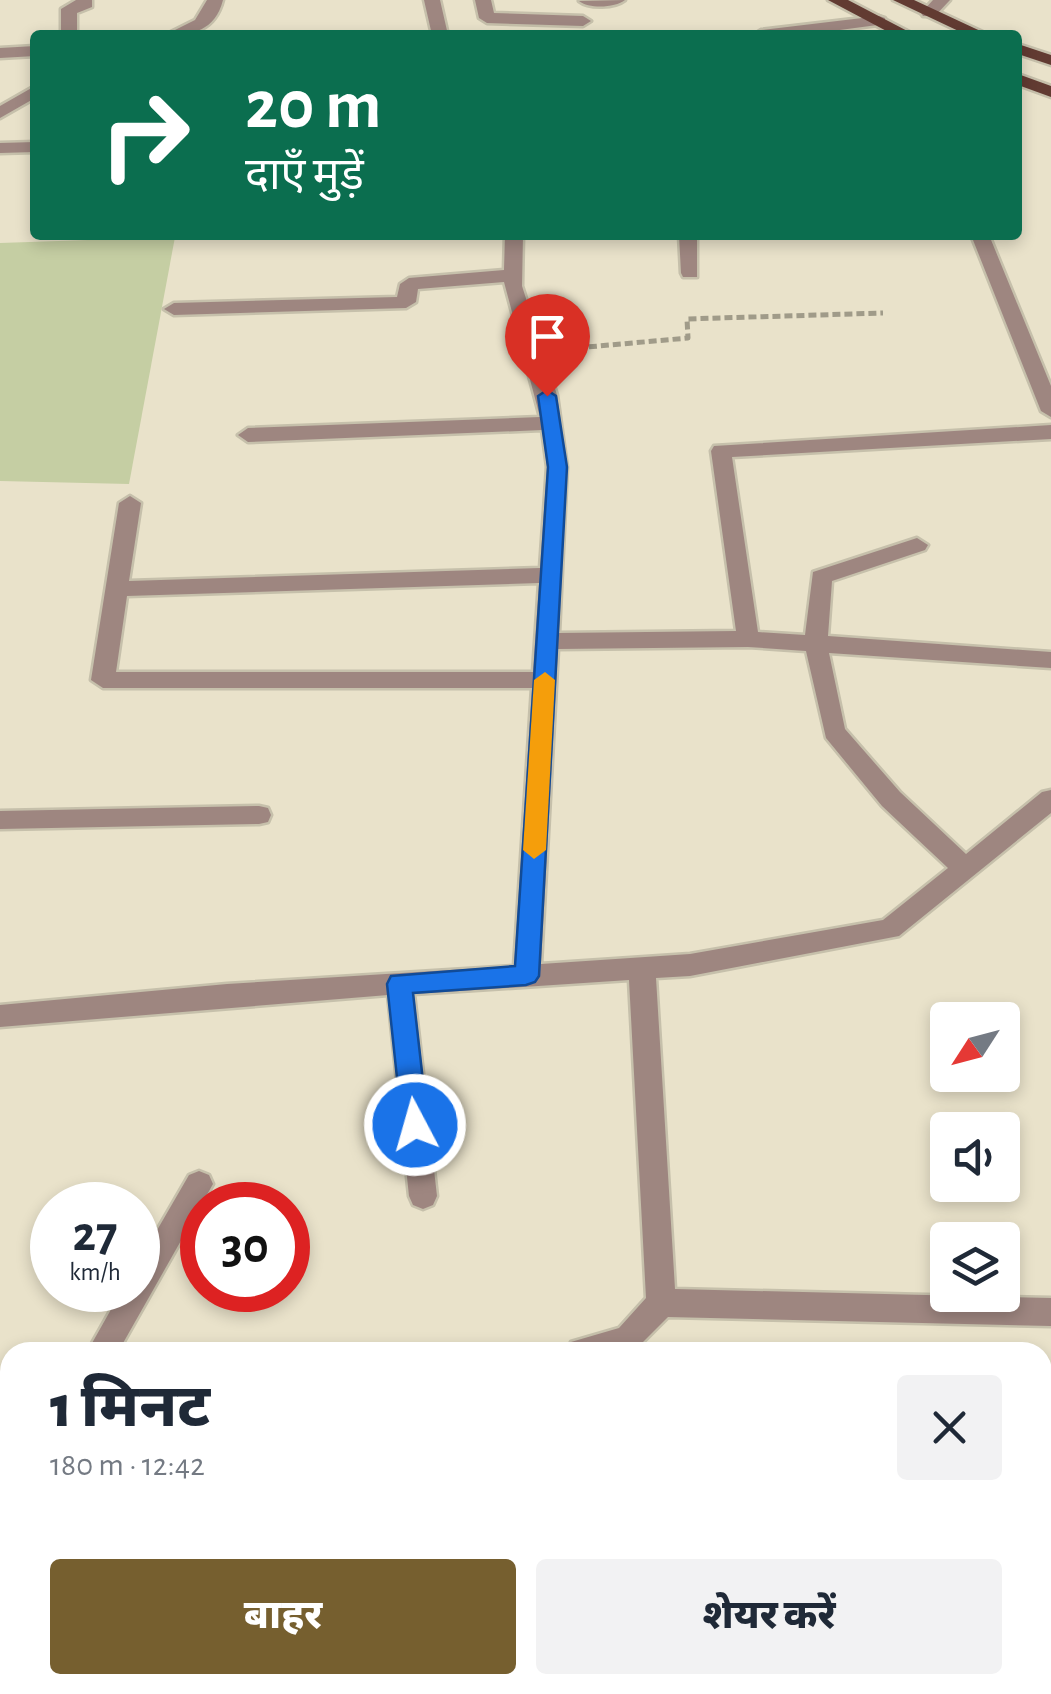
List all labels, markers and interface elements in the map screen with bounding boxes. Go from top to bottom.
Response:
icon: right [80,70,210,200]
text: 20 m [245,71,382,141]
text: दाएँ मुड़ें [245,153,364,198]
pin [505,294,590,397]
icon: arrive [520,309,575,364]
north arrow [930,1002,1020,1092]
map controls [930,1002,1020,1312]
position arrow [363,1073,467,1177]
button: sound [930,1112,1020,1202]
speed limit sign: 30 [180,1182,310,1312]
text: 27 [72,1210,118,1260]
button: layers [930,1222,1020,1312]
text: km/h [69,1260,121,1285]
button: close [897,1375,1002,1480]
text: 1 मिनट [50,1378,210,1438]
text: 180 m · 12:42 [50,1449,205,1481]
button: बाहर [50,1559,516,1674]
button: शेयर करें [536,1559,1002,1674]

